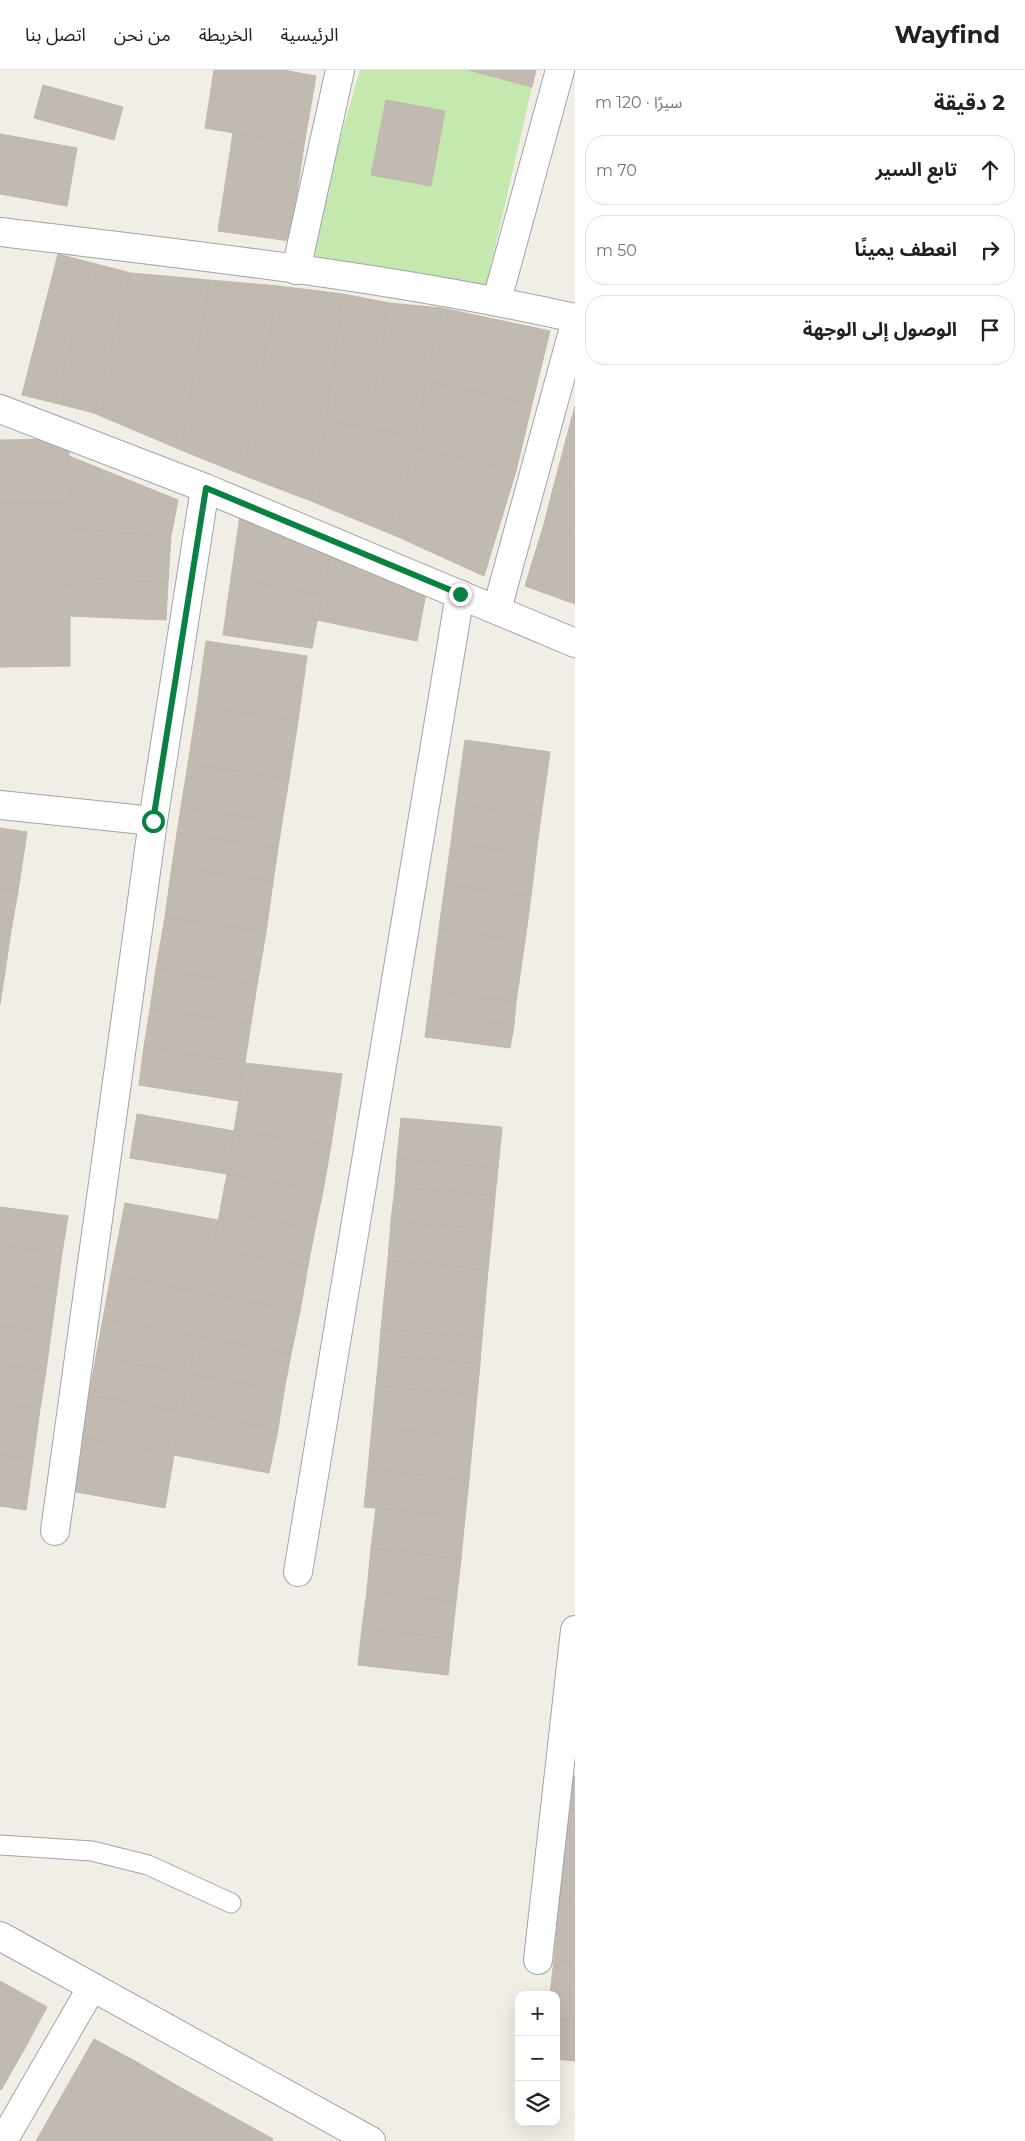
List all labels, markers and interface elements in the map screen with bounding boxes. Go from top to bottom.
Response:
text: Wayfind [894,20,1000,49]
text: اتصل بنا [25,24,86,46]
text: من نحن [114,24,171,46]
text: الخريطة [199,24,253,46]
text: الرئيسية [281,24,338,46]
text: 2 دقيقة [934,90,1005,115]
text: سيرًا · 120 m [595,93,682,112]
icon: ahead [976,156,1004,184]
text: تابع السير [875,158,957,181]
text: 70 m [596,161,637,180]
icon: right [976,236,1004,264]
text: انعطف يمينًا [854,238,957,261]
text: 50 m [596,241,637,260]
icon: arrive [976,316,1004,344]
text: الوصول إلى الوجهة [803,318,957,341]
route end [449,583,472,606]
route start [142,810,165,833]
map controls [515,1991,560,2126]
button: + [515,1991,560,2036]
button: − [515,2036,560,2081]
button: layers [515,2081,560,2126]

